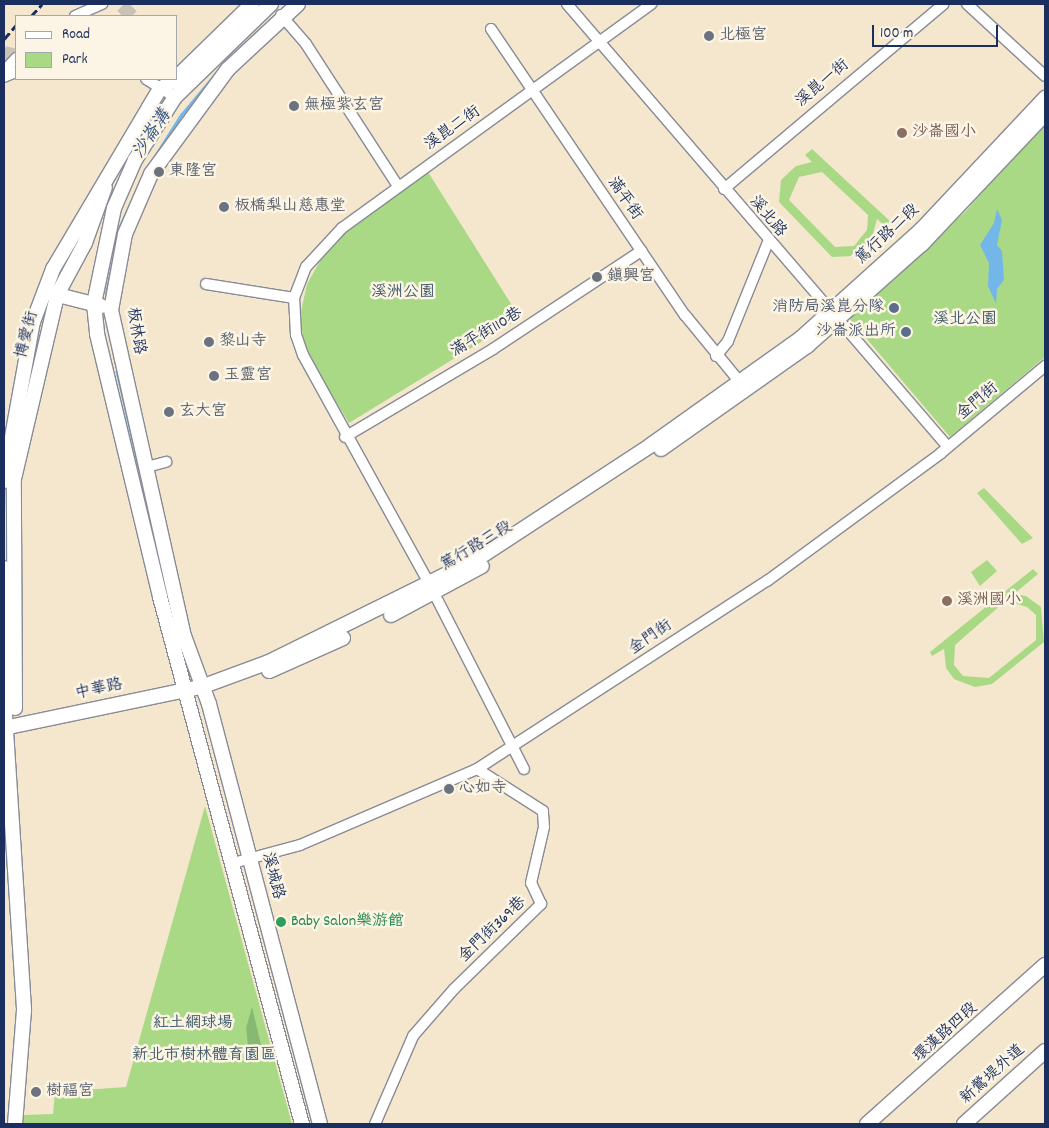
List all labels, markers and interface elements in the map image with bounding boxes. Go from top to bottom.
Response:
legend [15,15,178,80]
scale bar [874,15,1000,47]
text: 100 m [880,23,913,45]
text: Road [62,24,90,46]
place label: 北極宮 [719,26,767,46]
marker: 北極宮 [703,30,715,42]
text: Park [62,49,88,71]
street label: 溪崑一街 [792,56,854,112]
place label: 無極紫玄宮 [304,96,384,116]
marker: 無極紫玄宮 [288,100,300,112]
street label: 溪崑二街 [421,103,485,155]
water label: 沙崙溝 [129,106,177,164]
place label: 沙崙國小 [912,123,976,143]
marker: 沙崙國小 [896,127,908,139]
place label: 東隆宮 [169,162,217,182]
marker: 東隆宮 [153,166,165,178]
street label: 滿平街 [602,174,646,224]
street label: 溪北路 [744,192,790,242]
place label: 板橋梨山慈惠堂 [234,197,346,217]
marker: 板橋梨山慈惠堂 [218,201,230,213]
street label: 篤行路二段 [852,201,924,269]
place label: 鎮興宮 [607,267,655,287]
marker: 鎮興宮 [591,271,603,283]
park label: 溪洲公園 [371,283,435,303]
place label: 消防局溪崑分隊 [772,298,884,318]
marker: 消防局溪崑分隊 [888,302,900,314]
street label: 滿平街110巷 [448,304,526,362]
street label: 板林路 [122,306,148,356]
street label: 博愛街 [13,309,43,361]
park label: 溪北公園 [933,310,997,330]
place label: 沙崙派出所 [816,322,896,342]
marker: 沙崙派出所 [900,326,912,338]
place label: 黎山寺 [219,332,267,352]
marker: 黎山寺 [203,336,215,348]
place label: 玉靈宮 [224,366,272,386]
marker: 玉靈宮 [208,370,220,382]
street label: 金門街 [953,379,1003,425]
place label: 玄大宮 [179,402,227,422]
marker: 玄大宮 [163,406,175,418]
street label: 篤行路三段 [438,518,516,576]
place label: 溪洲國小 [957,591,1021,611]
marker: 溪洲國小 [941,595,953,607]
street label: 金門街 [626,617,676,659]
street label: 中華路 [74,676,124,704]
place label: 心如寺 [459,779,507,799]
marker: 心如寺 [443,783,455,795]
street label: 溪城路 [257,850,287,902]
street label: 金門街369巷 [455,893,531,967]
place label: Baby Salon樂游館 [291,912,404,932]
marker: Baby Salon樂游館 [275,916,287,928]
street label: 環漢路四段 [910,999,982,1067]
park label: 紅土網球場 [153,1014,233,1034]
street label: 新鶯堤外道 [957,1041,1029,1109]
park label: 新北市樹林體育園區 [132,1046,276,1066]
place label: 樹福宮 [46,1082,94,1102]
marker: 樹福宮 [30,1086,42,1098]

